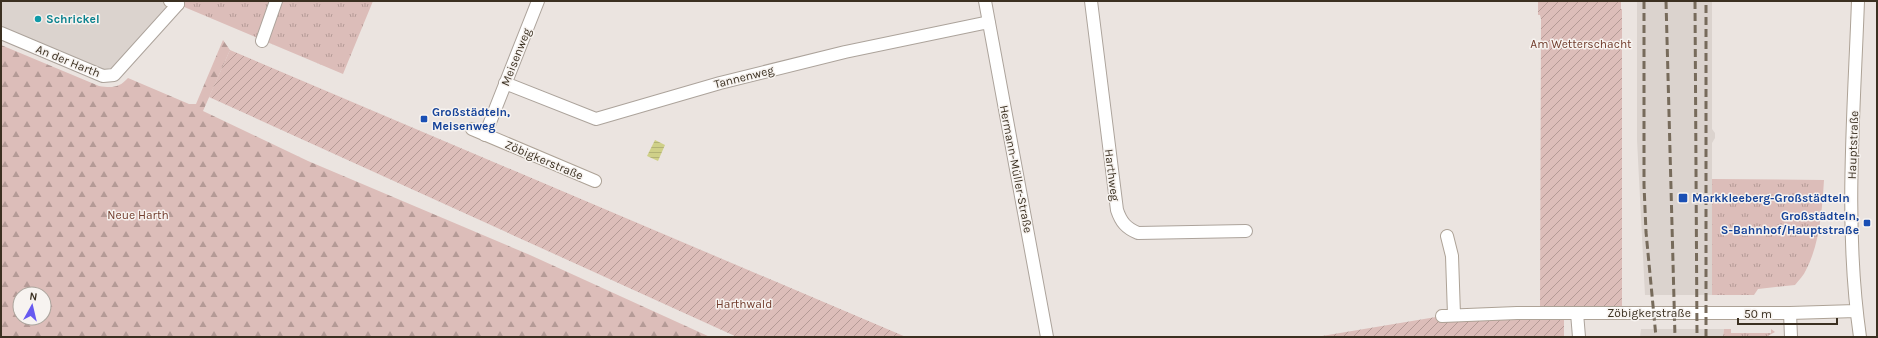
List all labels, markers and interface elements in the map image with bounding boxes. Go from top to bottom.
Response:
place label: Schrickel [46,12,100,26]
marker: Schrickel [33,14,43,24]
street label: Meisenweg [498,26,534,88]
park label: Am Wetterschacht [1530,37,1632,51]
street label: An der Harth [34,42,102,80]
street label: Tannenweg [713,63,776,91]
street label: Hermann-Müller-Straße [997,104,1035,234]
place label: Großstädteln, Meisenweg [432,105,510,133]
street label: Hauptstraße [1845,110,1861,180]
marker: Großstädteln, Meisenweg [419,114,429,124]
street label: Zöbigkerstraße [503,137,585,183]
street label: Harthweg [1102,148,1122,202]
place label: Markkleeberg-Großstädteln [1692,191,1850,205]
marker: Markkleeberg-Großstädteln [1677,192,1689,204]
park label: Neue Harth [107,208,169,222]
place label: Großstädteln, S-Bahnhof/Hauptstraße [1721,209,1859,237]
marker: Großstädteln, S-Bahnhof/Hauptstraße [1862,218,1872,228]
north arrow [12,286,52,326]
text: N [29,290,38,304]
park label: Harthwald [716,297,772,311]
scale bar [1738,300,1837,326]
street label: Zöbigkerstraße [1607,306,1691,320]
text: 50 m [1744,307,1772,321]

